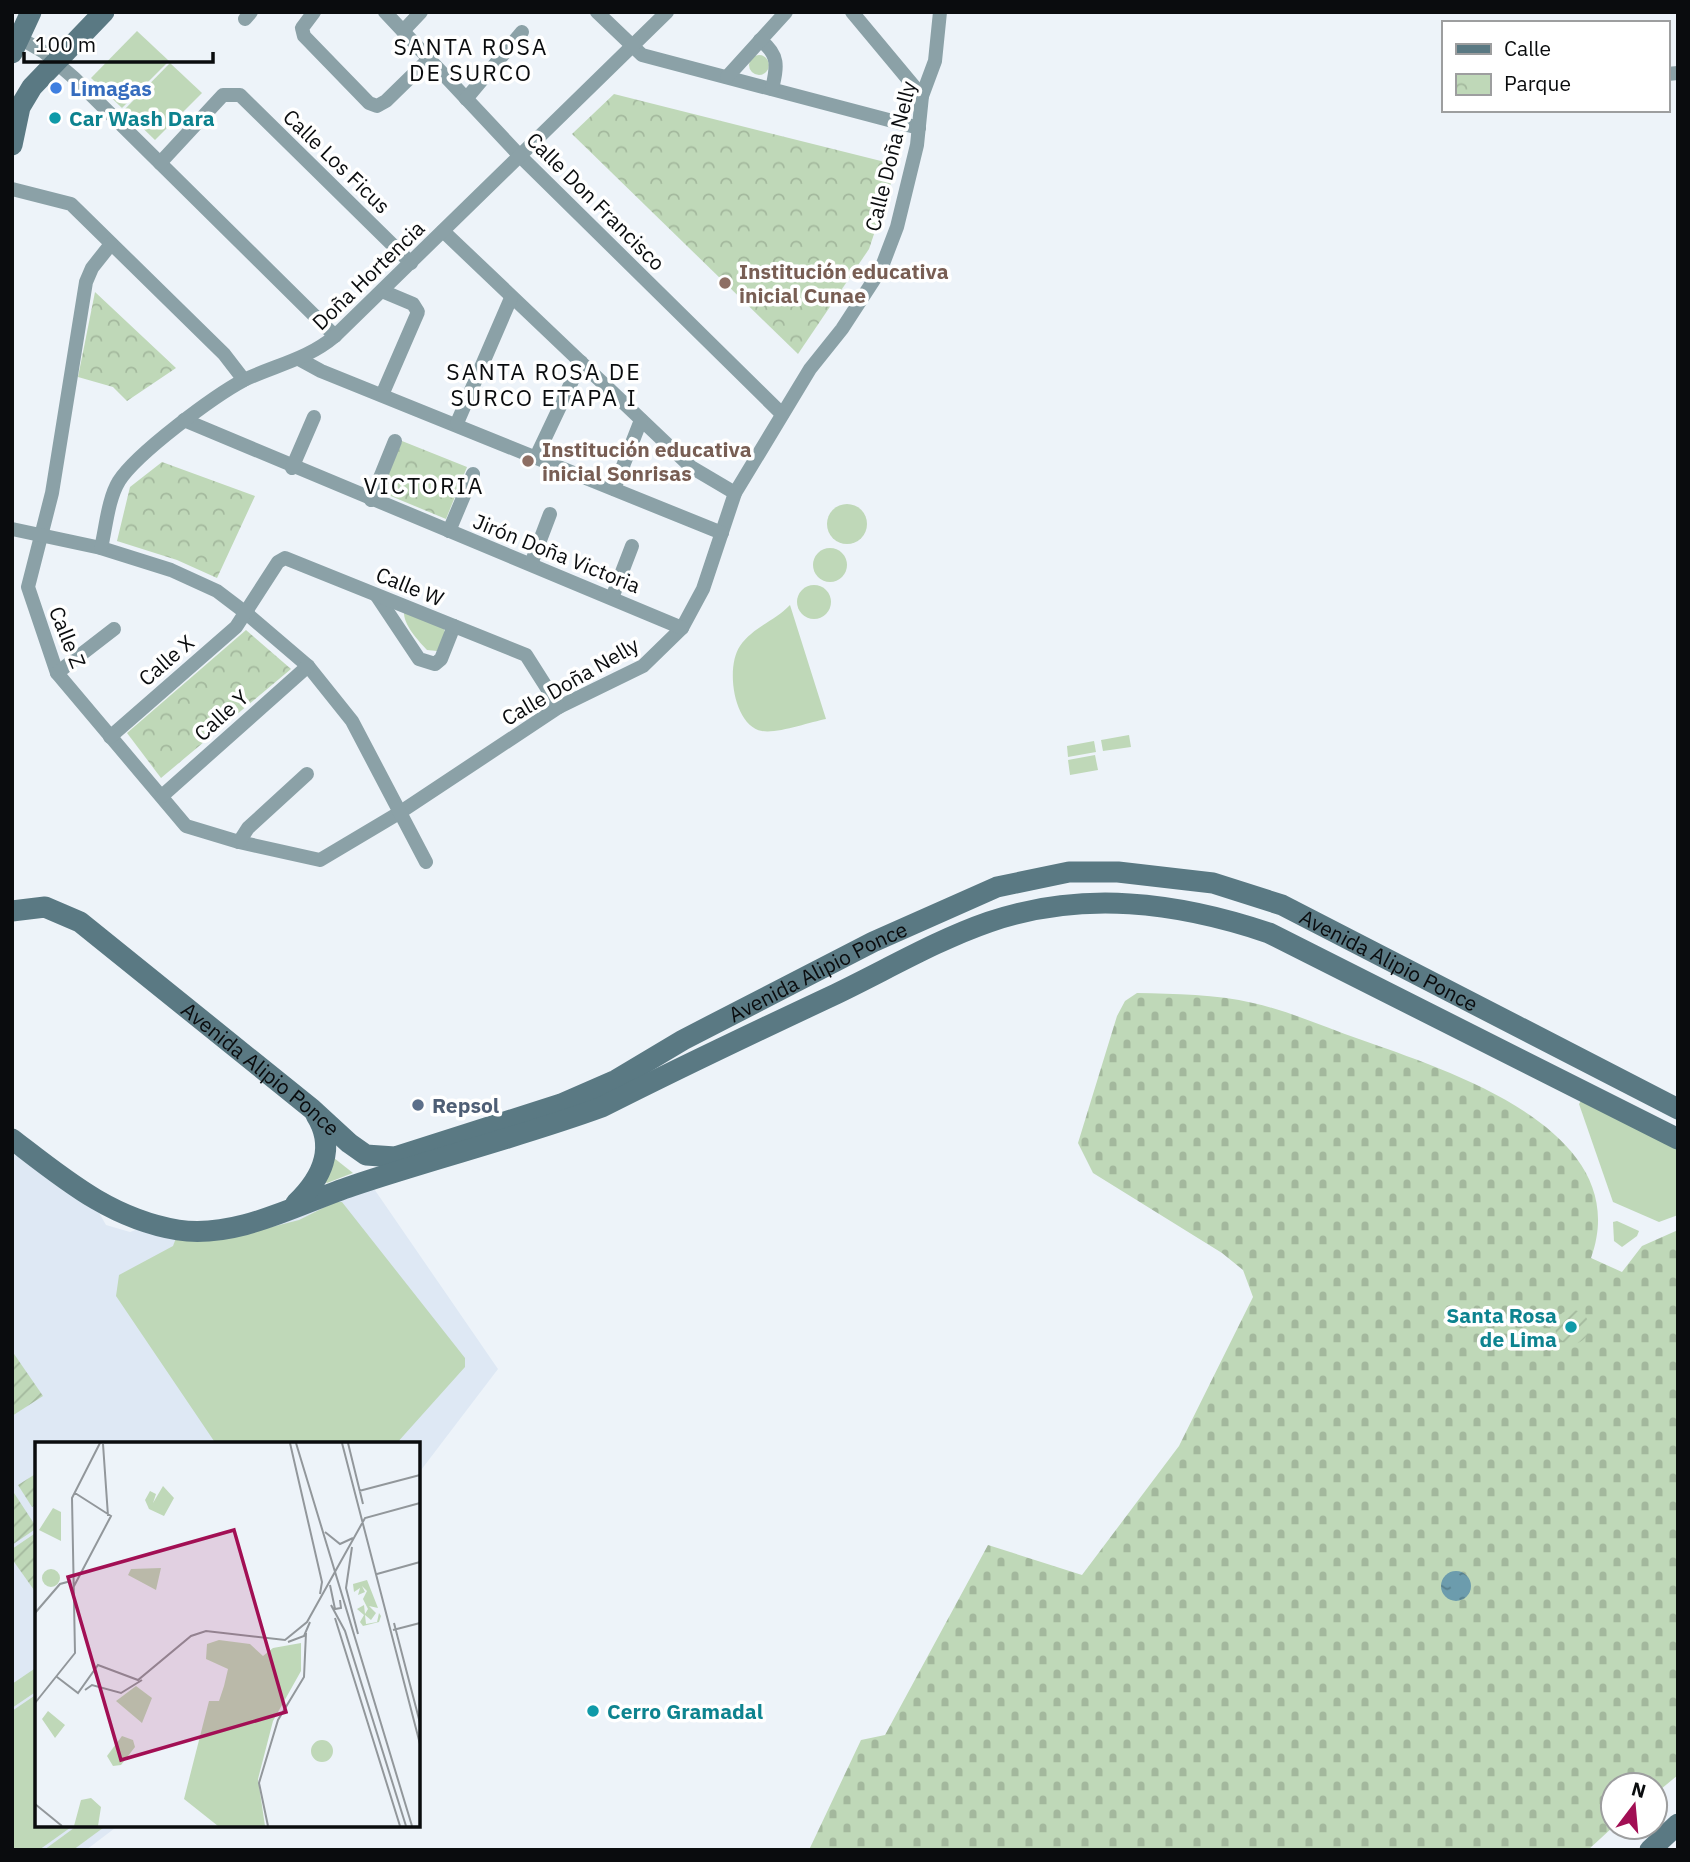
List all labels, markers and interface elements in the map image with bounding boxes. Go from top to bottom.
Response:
scale bar [24,21,214,65]
legend [1442,21,1669,112]
text: 100 m [35,30,96,58]
district label: SANTA ROSA DE SURCO [393,31,549,87]
text: Calle [1504,34,1551,62]
text: Parque [1504,69,1571,97]
place label: Limagas [70,74,152,102]
street label: Calle Doña Nelly [858,77,922,234]
marker: Limagas [48,80,64,96]
street label: Calle Los Ficus [277,103,397,219]
place label: Car Wash Dara [69,104,215,132]
marker: Car Wash Dara [47,110,63,126]
street label: Calle Don Francisco [521,126,671,276]
street label: Doña Hortencia [306,214,430,336]
place label: Institución educativa inicial Cunae [739,257,949,309]
marker: Institución educativa inicial Cunae [717,275,733,291]
district label: SANTA ROSA DE SURCO ETAPA I [446,356,642,412]
place label: Institución educativa inicial Sonrisas [542,435,752,487]
marker: Institución educativa inicial Sonrisas [520,453,536,469]
district label: VICTORIA [363,470,485,500]
street label: Jirón Doña Victoria [469,507,645,599]
street label: Calle W [372,560,448,612]
street label: Calle Z [43,602,93,672]
street label: Calle X [132,628,200,692]
street label: Calle Doña Nelly [496,630,644,732]
street label: Calle Y [188,683,255,747]
street label: Avenida Alipio Ponce [1295,903,1483,1018]
street label: Avenida Alipio Ponce [724,915,912,1028]
street label: Avenida Alipio Ponce [176,995,346,1142]
place label: Repsol [432,1091,499,1119]
marker: Repsol [410,1097,426,1113]
place label: Santa Rosa de Lima [1446,1301,1557,1353]
marker: Santa Rosa de Lima [1563,1319,1579,1335]
inset map [35,1442,420,1827]
place label: Cerro Gramadal [607,1697,763,1725]
marker: Cerro Gramadal [585,1703,601,1719]
north arrow [1599,1771,1669,1841]
text: N [1629,1776,1649,1803]

